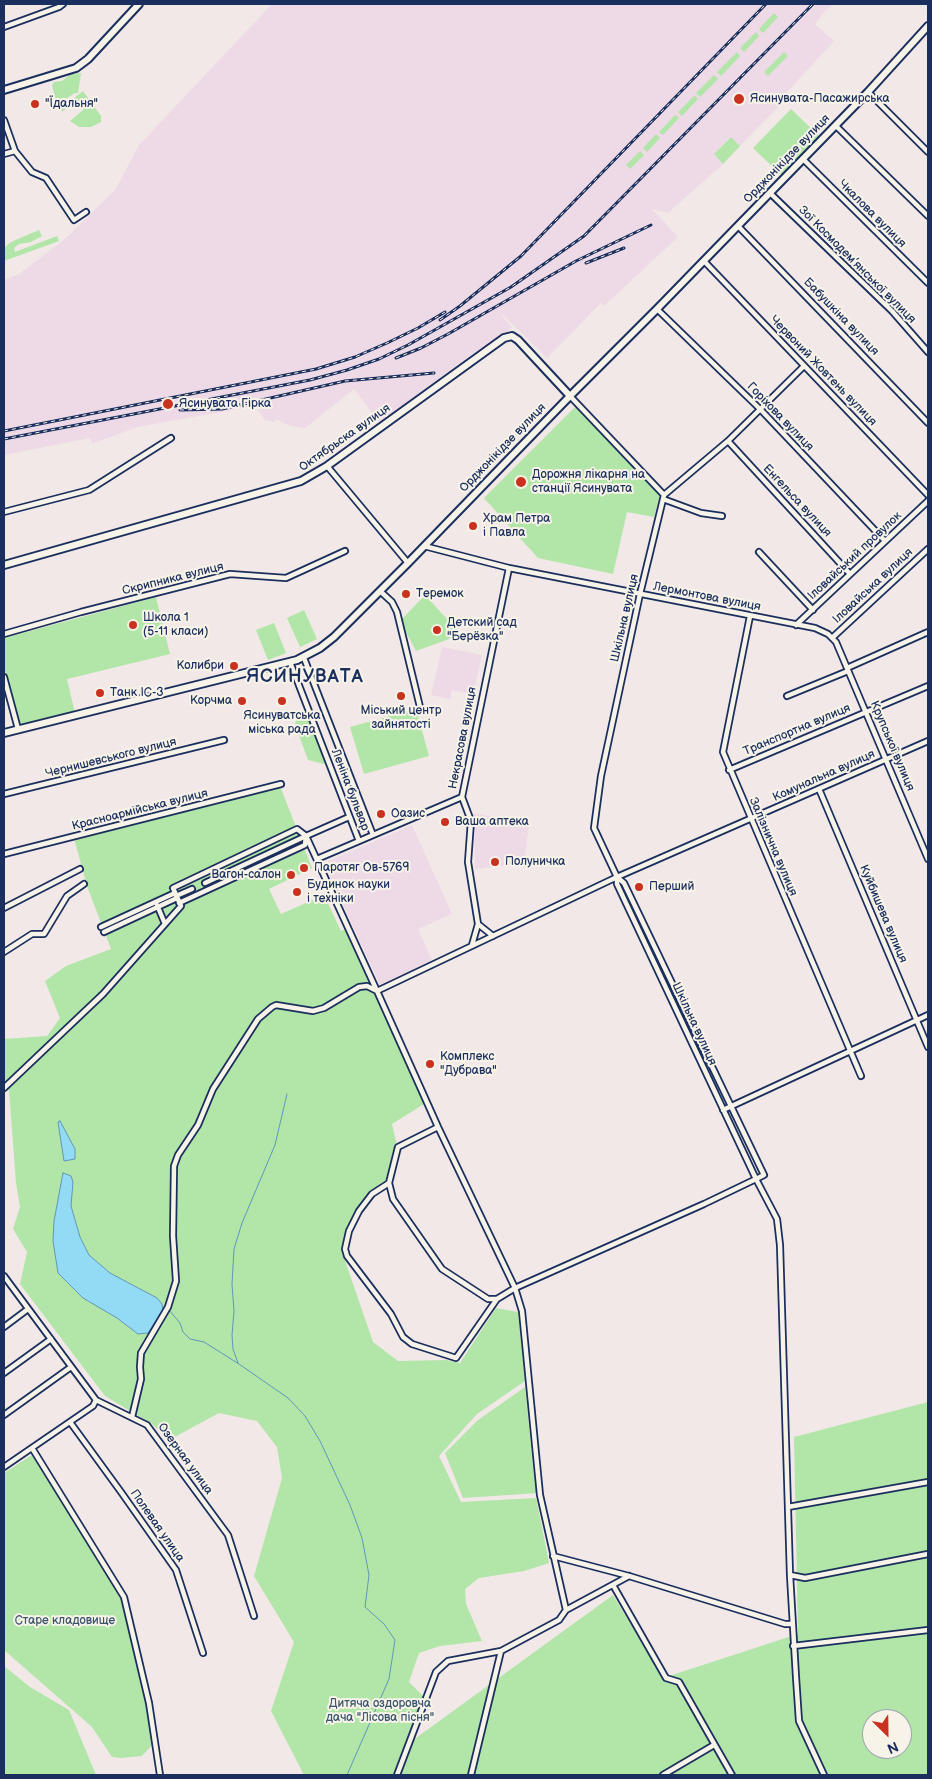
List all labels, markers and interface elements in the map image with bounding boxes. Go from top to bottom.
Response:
marker: Ясинувата-Пасажирська [732,92,746,106]
place label: Ясинувата-Пасажирська [750,92,889,106]
place label: "Їдальня" [45,97,98,111]
marker: "Їдальня" [29,98,41,110]
street label: Орджонікідзе вулиця [741,112,833,206]
street label: Чкалова вулиця [835,177,909,251]
street label: Зої Космодем’янської вулиця [795,203,919,327]
street label: Бабушкіна вулиця [800,275,882,359]
street label: Червоний Жовтень вулиця [766,313,880,429]
street label: Горіхова вулиця [744,380,816,454]
marker: Ясинувата Гірка [161,397,175,411]
place label: Ясинувата Гірка [179,397,271,411]
street label: Октябрьска вулиця [297,401,393,475]
street label: Орджонікідзе вулиця [457,401,549,495]
street label: Енгельса вулиця [760,462,834,540]
place label: Дорожня лікарня на станції Ясинувата [532,468,645,496]
marker: Дорожня лікарня на станції Ясинувата [514,475,528,489]
street label: Іловайський провулок [805,509,905,603]
place label: Храм Петра і Павла [483,512,550,540]
marker: Храм Петра і Павла [467,520,479,532]
street label: Іловайська вулиця [830,545,916,627]
street label: Скрипника вулиця [121,559,225,599]
street label: Шкільна вулиця [608,573,642,663]
street label: Лермонтова вулиця [652,580,762,614]
place label: Теремок [416,587,464,601]
marker: Теремок [400,588,412,600]
place label: Школа 1 (5-11 класи) [143,611,208,639]
place label: Детский сад "Берёзка" [447,616,517,644]
marker: Школа 1 (5-11 класи) [127,619,139,631]
marker: Детский сад "Берёзка" [431,624,443,636]
place label: Колибри [177,659,224,673]
marker: Колибри [228,660,240,672]
district label: ЯСИНУВАТА [245,666,365,688]
place label: Танк ІС-3 [110,686,164,700]
street label: Некрасова вулиця [446,686,480,790]
marker: Танк ІС-3 [94,687,106,699]
marker: Міський центр зайнятості [395,690,407,702]
place label: Корчма [190,694,232,708]
marker: Корчма [236,695,248,707]
marker: Ясинуватська міська рада [276,695,288,707]
street label: Крупської вулиця [867,699,917,793]
street label: Транспортна вулиця [741,701,853,759]
place label: Міський центр зайнятості [361,704,441,732]
place label: Ясинуватська міська рада [243,709,321,737]
street label: Чернишевського вулиця [44,735,178,781]
street label: Леніна бульвар [328,747,372,833]
street label: Комунальна вулиця [771,747,877,805]
street label: Красноармійська вулиця [71,786,209,834]
street label: Залізнична вулиця [746,796,800,898]
place label: Оазис [391,807,425,821]
marker: Оазис [375,808,387,820]
place label: Ваша аптека [455,815,529,829]
marker: Ваша аптека [439,816,451,828]
place label: Полуничка [505,855,565,869]
marker: Полуничка [489,856,501,868]
place label: Паротяг Ов-5769 [314,861,409,875]
marker: Паротяг Ов-5769 [298,862,310,874]
street label: Куйбишева вулиця [856,863,910,965]
place label: Вагон-салон [212,868,281,882]
marker: Вагон-салон [285,869,297,881]
place label: Будинок науки і техніки [307,878,390,906]
place label: Перший [649,880,694,894]
marker: Перший [633,881,645,893]
marker: Будинок науки і техніки [291,886,303,898]
street label: Шкільна вулиця [668,980,720,1068]
place label: Комплекс "Дубрава" [440,1050,497,1078]
marker: Комплекс "Дубрава" [424,1058,436,1070]
street label: Озерная улица [154,1420,216,1498]
street label: Полевая улица [127,1487,187,1565]
park label: Старе кладовище [15,1614,115,1628]
park label: Дитяча оздоровча дача "Лісова пісня" [326,1697,434,1725]
north arrow [862,1709,912,1759]
text: N [885,1737,901,1757]

